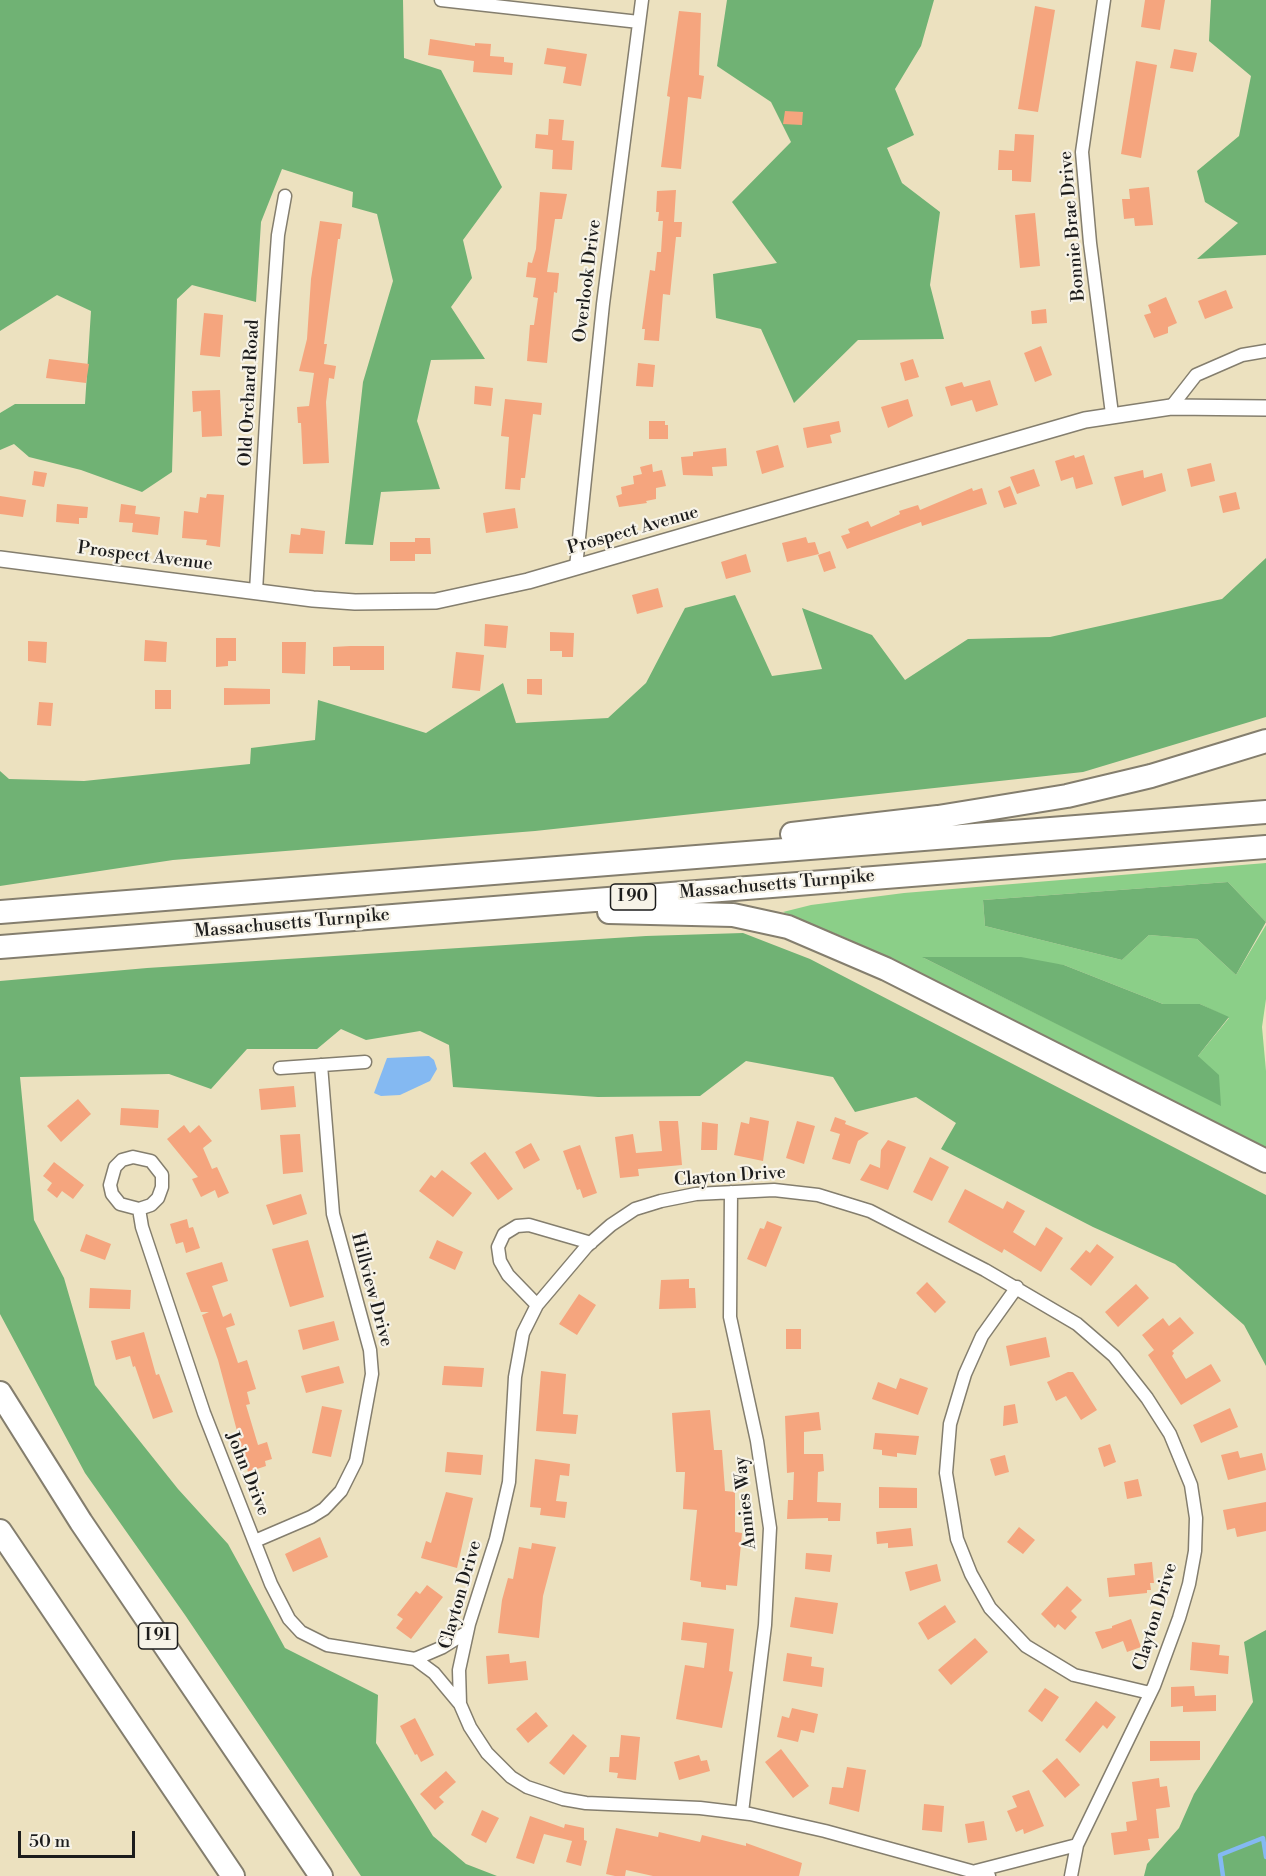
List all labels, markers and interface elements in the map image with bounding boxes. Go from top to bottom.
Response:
street label: Bonnie Brae Drive [1056,150,1090,302]
street label: Overlook Drive [570,218,606,344]
street label: Old Orchard Road [235,319,265,467]
street label: Prospect Avenue [565,502,701,560]
street label: Prospect Avenue [76,538,214,576]
street label: Massachusetts Turnpike [678,866,876,904]
road number: I 90 [610,884,656,910]
street label: Massachusetts Turnpike [193,905,391,943]
street label: Clayton Drive [673,1162,787,1192]
street label: Hillview Drive [345,1231,397,1349]
street label: John Drive [220,1429,274,1519]
street label: Annies Way [730,1455,762,1551]
street label: Clayton Drive [435,1538,487,1652]
street label: Clayton Drive [1129,1560,1183,1674]
road number: I 91 [138,1623,178,1649]
scale bar [21,1819,138,1857]
text: 50 m [29,1830,70,1853]

